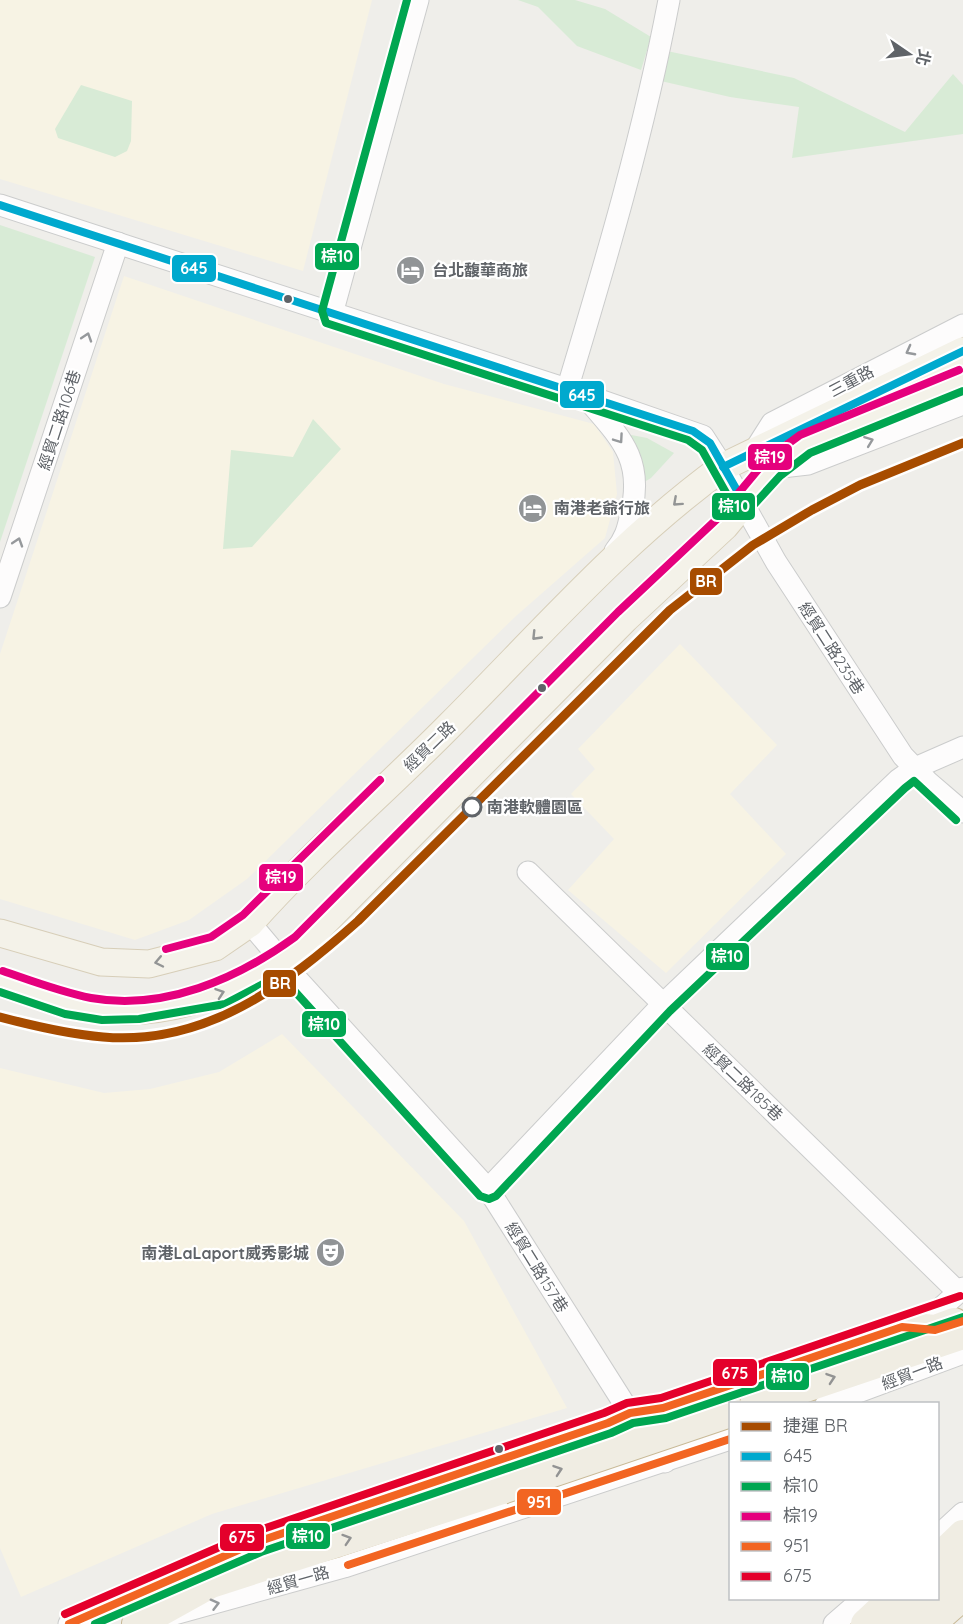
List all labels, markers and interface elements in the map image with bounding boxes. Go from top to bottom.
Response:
north arrow [879,24,939,84]
text: 北 [912,47,935,68]
line badge: 棕10 [314,242,360,271]
text: 棕10 [321,246,353,266]
line badge: 645 [171,254,217,283]
hotel icon: 台北馥華商旅 [395,254,427,286]
text: 645 [180,258,208,278]
place label: 台北馥華商旅 [432,260,528,280]
unlabelled marker [282,293,294,305]
one-way arrow [79,332,92,343]
one-way arrow [906,343,917,355]
street label: 三重路 [825,361,877,401]
street label: 經貿二路106巷 [33,367,85,473]
line badge: 645 [559,380,605,409]
text: 645 [568,385,596,405]
one-way arrow [612,433,623,444]
one-way arrow [863,436,874,448]
line badge: 棕19 [747,443,793,471]
text: 棕19 [754,447,786,467]
hotel icon: 南港老爺行旅 [517,492,549,524]
line badge: 棕10 [711,492,756,521]
one-way arrow [673,495,684,506]
text: 棕10 [718,496,750,516]
place label: 南港老爺行旅 [554,498,650,518]
one-way arrow [11,537,24,548]
line badge: BR [689,567,723,596]
text: BR [695,571,717,591]
street label: 經貿二路235巷 [795,598,869,698]
one-way arrow [532,630,543,640]
unlabelled marker [536,682,548,694]
street label: 經貿二路 [399,717,459,775]
marker: 南港軟體園區 [462,797,482,817]
place label: 南港軟體園區 [487,797,583,817]
line badge: 棕19 [258,863,304,892]
text: 棕19 [265,867,297,887]
line badge: 棕10 [705,942,750,971]
text: 棕10 [711,946,743,966]
one-way arrow [154,954,164,967]
line badge: BR [262,969,297,998]
text: BR [269,973,291,993]
one-way arrow [215,987,225,1000]
line badge: 棕10 [301,1010,347,1038]
text: 棕10 [308,1014,340,1034]
street label: 經貿二路185巷 [699,1039,787,1125]
street label: 經貿二路157巷 [501,1218,573,1316]
theatre icon: 南港LaLaport威秀影城 [314,1237,346,1269]
place label: 南港LaLaport威秀影城 [141,1243,309,1263]
street label: 經貿一路 [879,1352,945,1394]
line badge: 675 [712,1358,758,1387]
line badge: 棕10 [765,1362,810,1391]
text: 675 [722,1363,748,1383]
text: 棕10 [771,1366,803,1386]
one-way arrow [825,1373,836,1386]
legend [729,1402,939,1600]
text: 捷運 BR [783,1414,848,1437]
unlabelled marker [493,1443,505,1455]
text: 645 [783,1444,812,1467]
one-way arrow [552,1465,563,1477]
text: 棕10 [783,1474,818,1497]
line badge: 951 [516,1488,562,1516]
text: 951 [527,1492,551,1512]
text: 棕19 [783,1504,818,1527]
line badge: 棕10 [285,1522,331,1550]
line badge: 675 [219,1523,265,1552]
text: 棕10 [292,1526,324,1546]
text: 675 [229,1527,255,1547]
one-way arrow [341,1534,352,1547]
text: 951 [783,1534,810,1557]
street label: 經貿一路 [264,1562,332,1598]
text: 675 [783,1564,812,1587]
one-way arrow [209,1599,220,1611]

